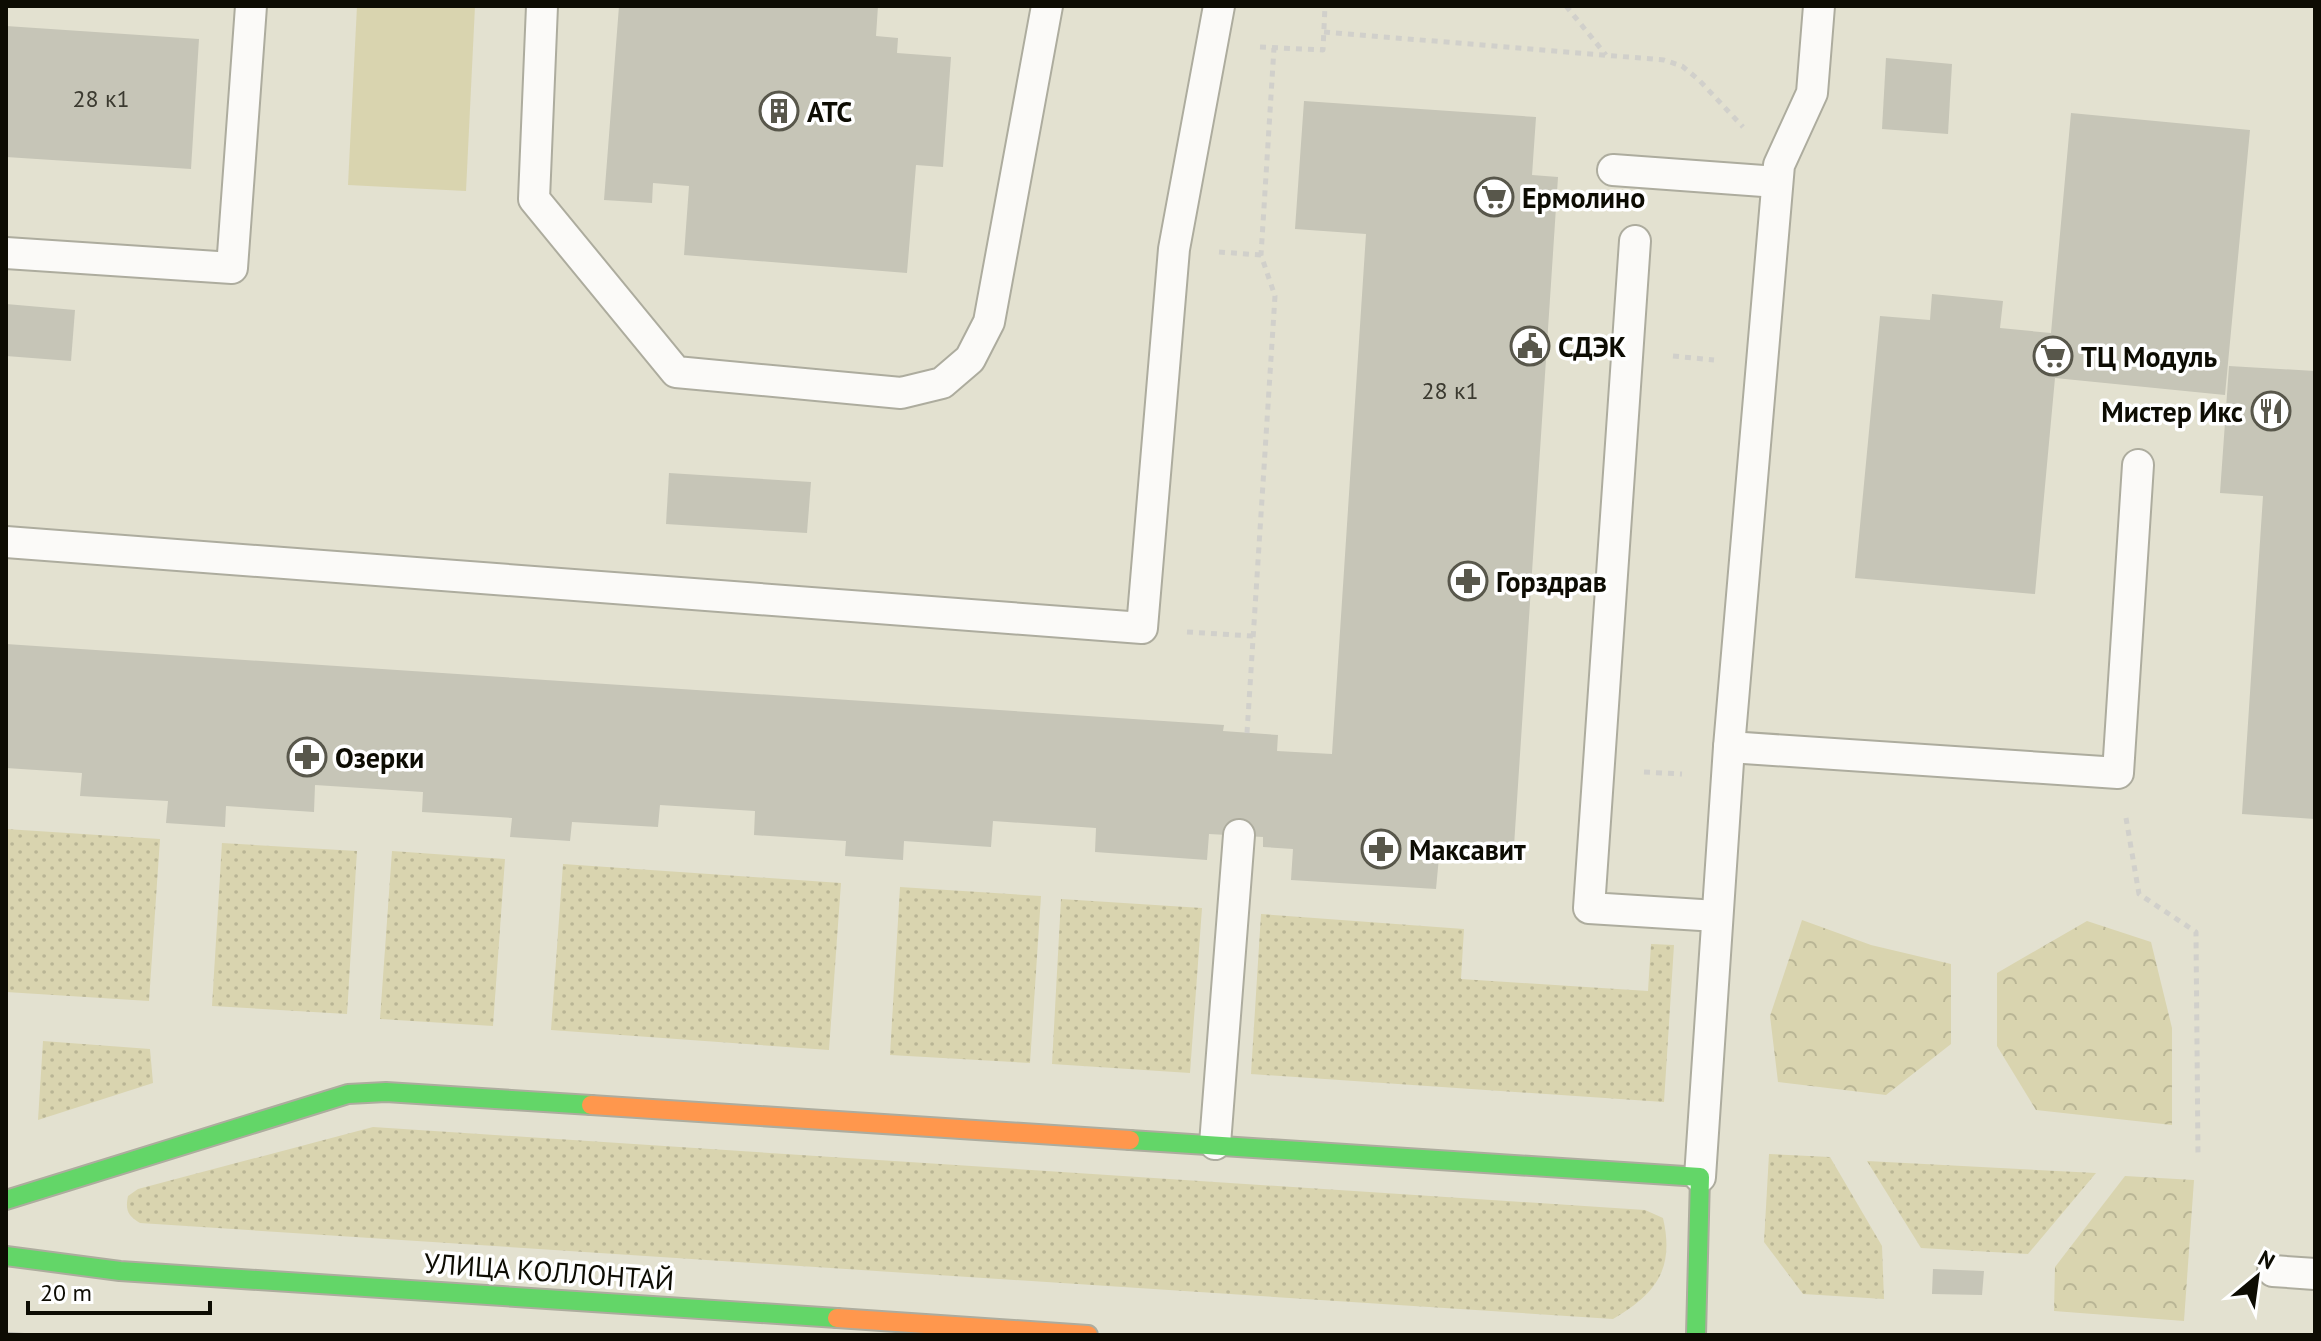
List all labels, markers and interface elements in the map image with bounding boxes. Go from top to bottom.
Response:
house number: 28 к1 [72,83,130,114]
building icon: АТС [758,90,800,132]
place label: АТС [807,93,852,130]
supermarket icon: Ермолино [1473,176,1515,218]
place label: Ермолино [1522,179,1645,216]
public building icon: СДЭК [1509,325,1551,367]
place label: СДЭК [1558,328,1627,365]
supermarket icon: ТЦ Модуль [2032,335,2074,377]
place label: ТЦ Модуль [2081,338,2218,375]
house number: 28 к1 [1421,375,1479,406]
restaurant icon: Мистер Икс [2250,390,2292,432]
place label: Мистер Икс [2101,393,2243,430]
pharmacy icon: Горздрав [1447,560,1489,602]
place label: Горздрав [1496,563,1607,600]
pharmacy icon: Озерки [286,736,328,778]
place label: Озерки [335,739,424,776]
pharmacy icon: Максавит [1360,828,1402,870]
place label: Максавит [1409,831,1526,868]
north arrow [2217,1237,2297,1317]
street label: УЛИЦА КОЛЛОНТАЙ [423,1244,675,1298]
text: N [2254,1244,2280,1275]
scale bar [28,1265,210,1315]
text: 20 m [40,1277,92,1308]

